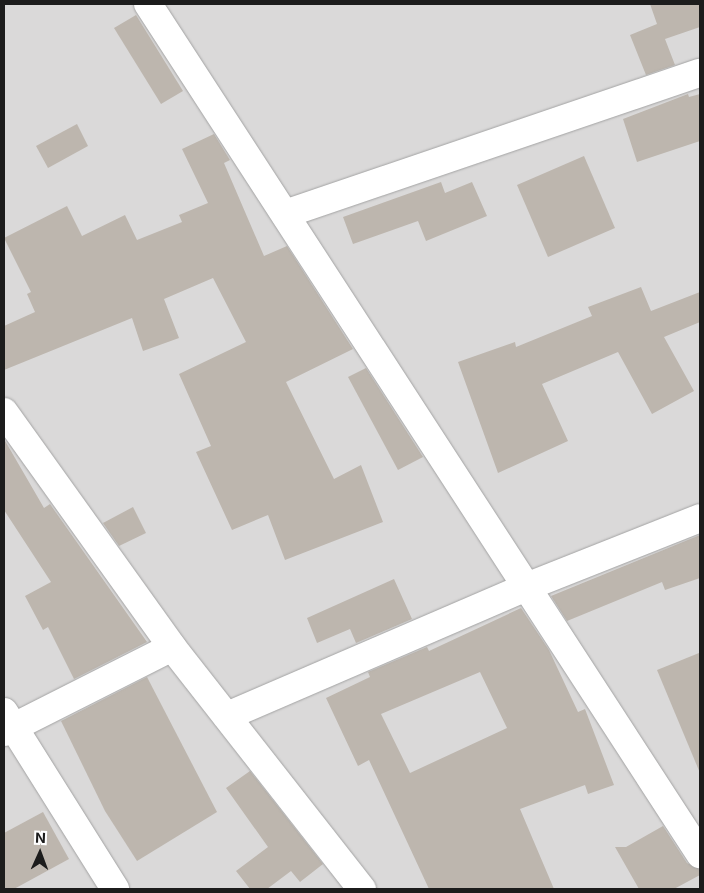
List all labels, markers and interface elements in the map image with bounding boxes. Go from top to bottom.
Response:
north arrow [15,828,65,878]
text: N [35,829,46,846]

